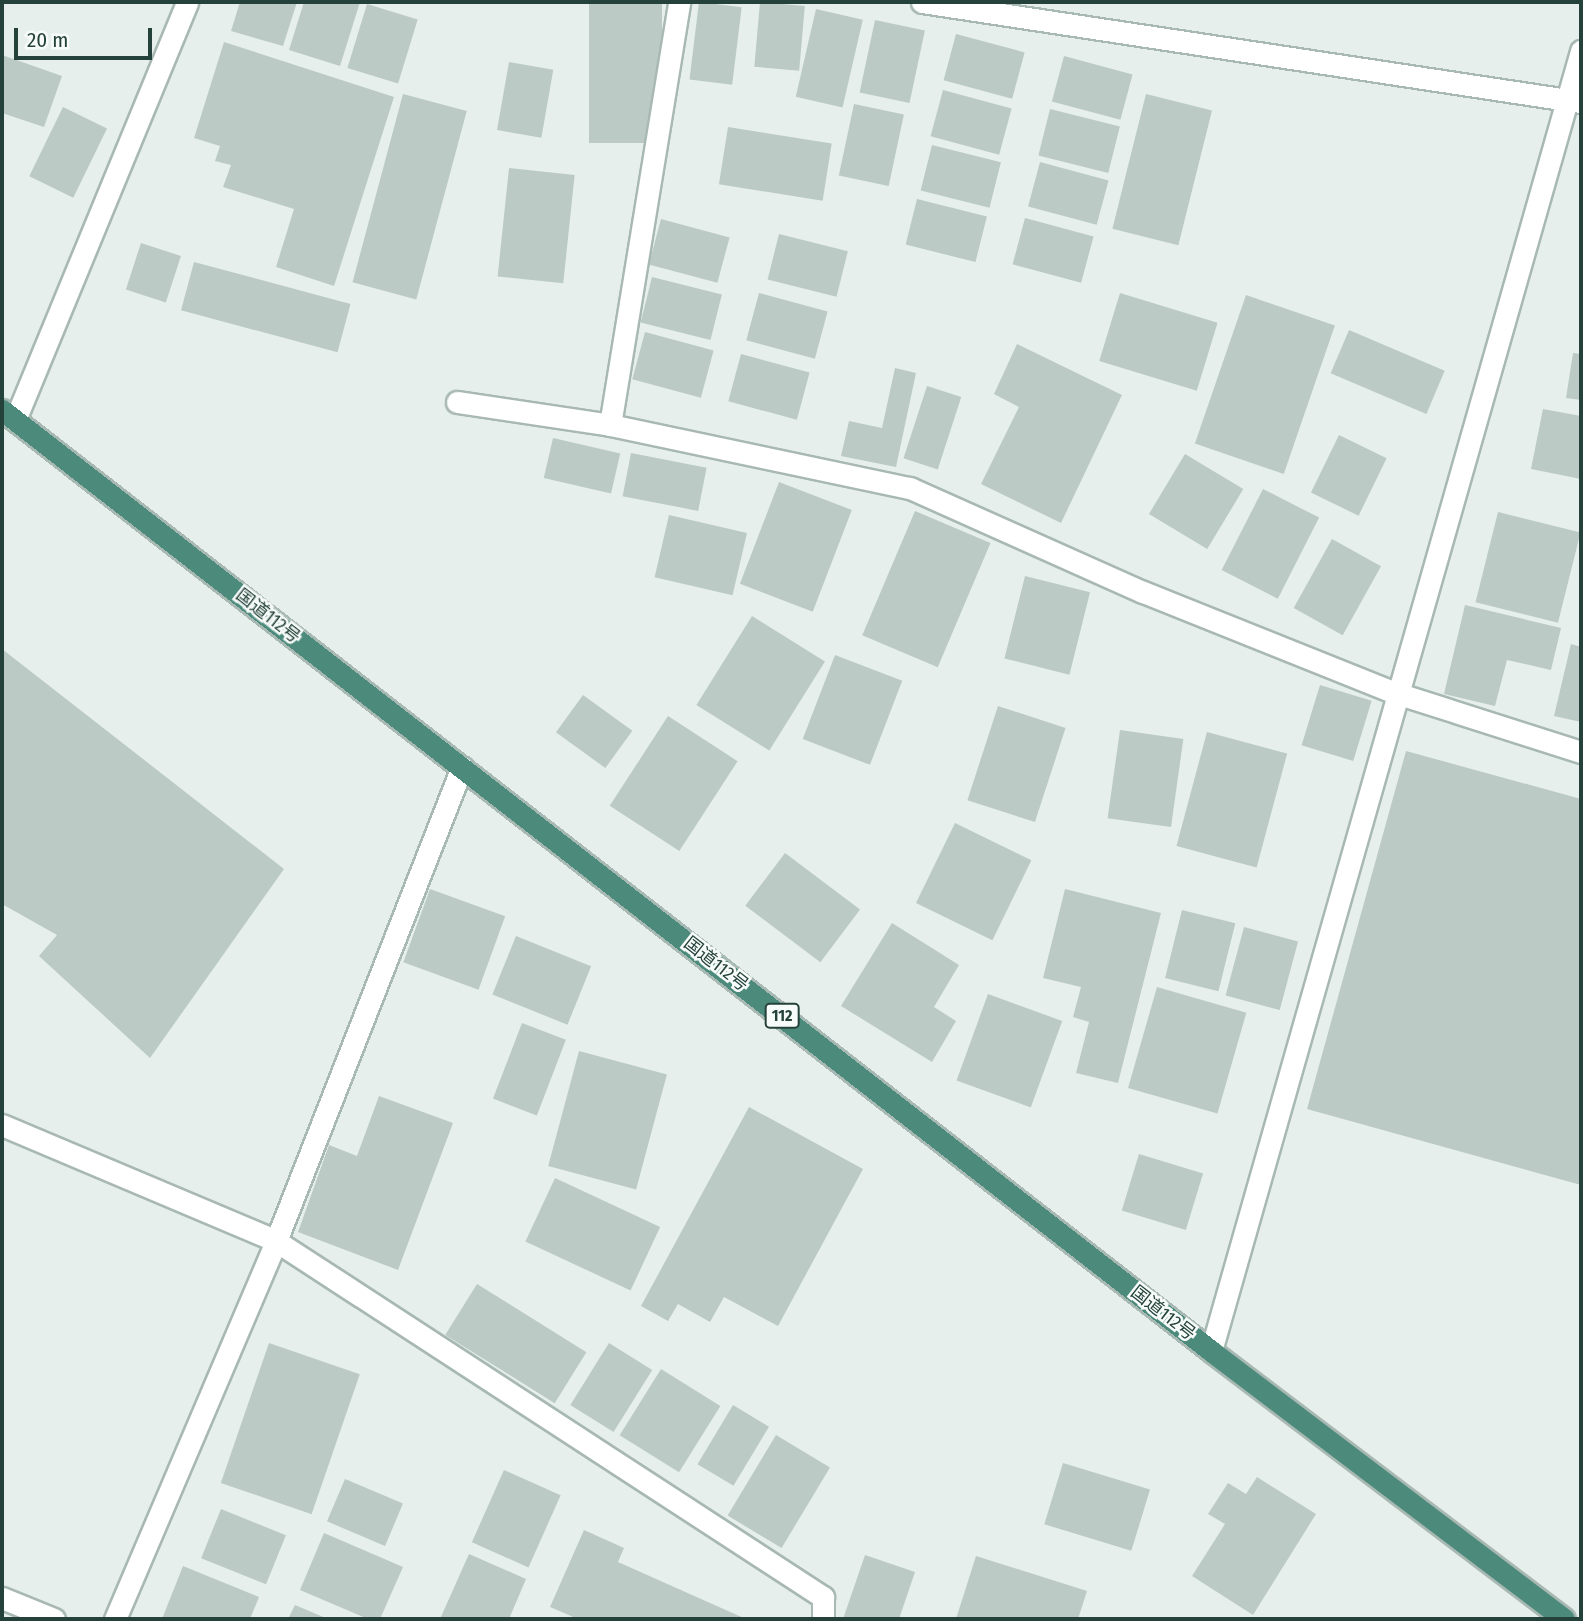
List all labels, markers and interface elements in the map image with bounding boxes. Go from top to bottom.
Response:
scale bar [18,14,156,58]
text: 20 m [27,27,68,53]
street label: 国道112号 [232,584,304,648]
street label: 国道112号 [680,932,752,996]
road number: 112 [764,1004,800,1028]
street label: 国道112号 [1127,1281,1199,1345]

